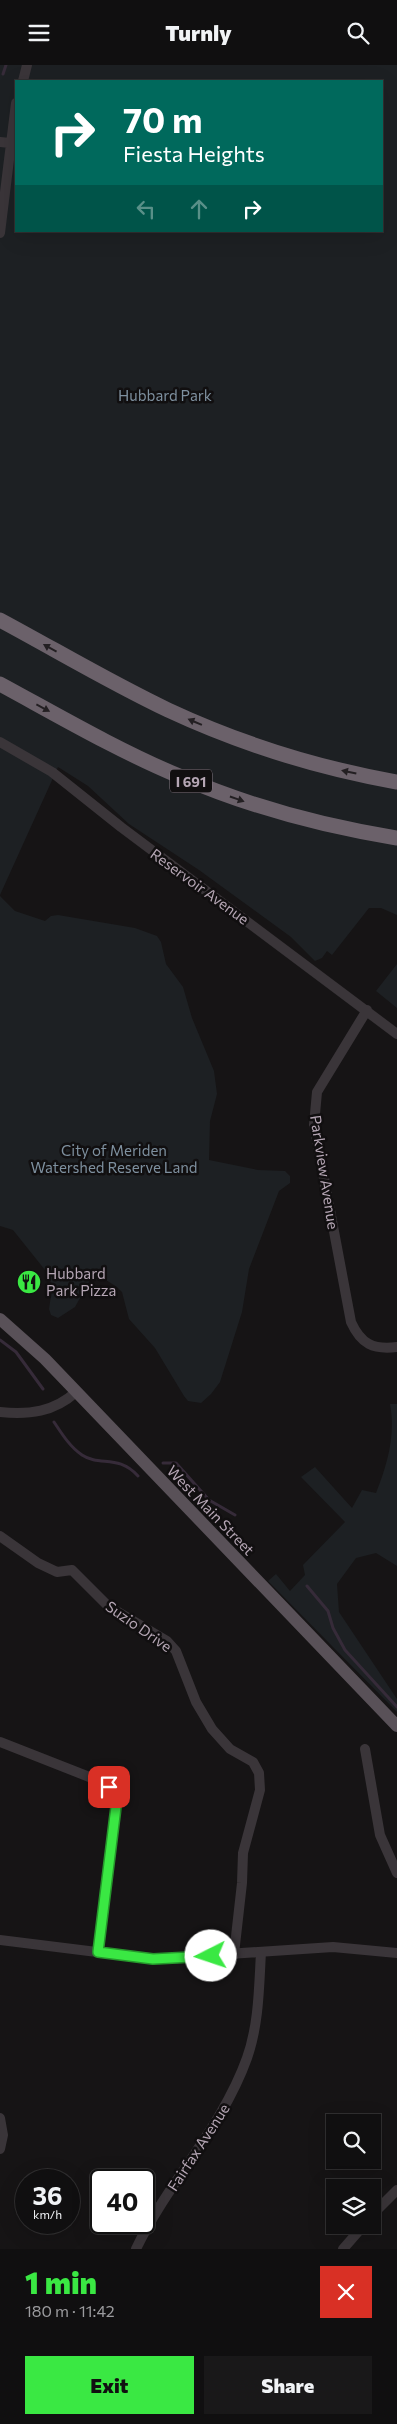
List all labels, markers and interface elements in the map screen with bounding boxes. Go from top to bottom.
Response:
icon: menu [25,19,53,47]
text: Turnly [165,19,232,46]
icon: search [344,19,372,47]
text: 70 m [123,97,203,140]
icon: right [40,100,105,165]
text: Fiesta Heights [123,140,265,167]
icon: left [132,195,160,223]
icon: ahead [185,195,213,223]
icon: right [238,195,266,223]
park label: Hubbard Park [118,386,212,404]
one-way arrow [44,643,57,652]
one-way arrow [36,703,50,712]
one-way arrow [188,717,202,725]
one-way arrow [342,768,357,776]
road number: I 691 [170,769,212,793]
one-way arrow [230,795,245,803]
street label: Reservoir Avenue [147,844,253,928]
street label: Parkview Avenue [307,1114,343,1231]
park label: City of Meriden Watershed Reserve Land [30,1141,198,1176]
place label: Hubbard Park Pizza [46,1264,116,1299]
restaurant icon: Hubbard Park Pizza [16,1269,42,1295]
street label: West Main Street [164,1461,258,1559]
street label: Suzio Drive [102,1597,176,1655]
pin [88,1766,130,1808]
icon: arrive [95,1773,123,1801]
position arrow [184,1929,236,1981]
street label: Fairfax Avenue [163,2100,233,2194]
map controls [326,2114,381,2234]
button: search [326,2114,381,2169]
speed limit sign: 40 [90,2169,155,2234]
button: layers [326,2179,381,2234]
text: 36 [33,2180,63,2210]
text: km/h [33,2207,62,2221]
text: 1 min [25,2263,97,2300]
button: close [320,2266,372,2318]
text: 180 m · 11:42 [25,2301,115,2320]
button: Exit [25,2356,194,2414]
button: Share [204,2356,372,2414]

